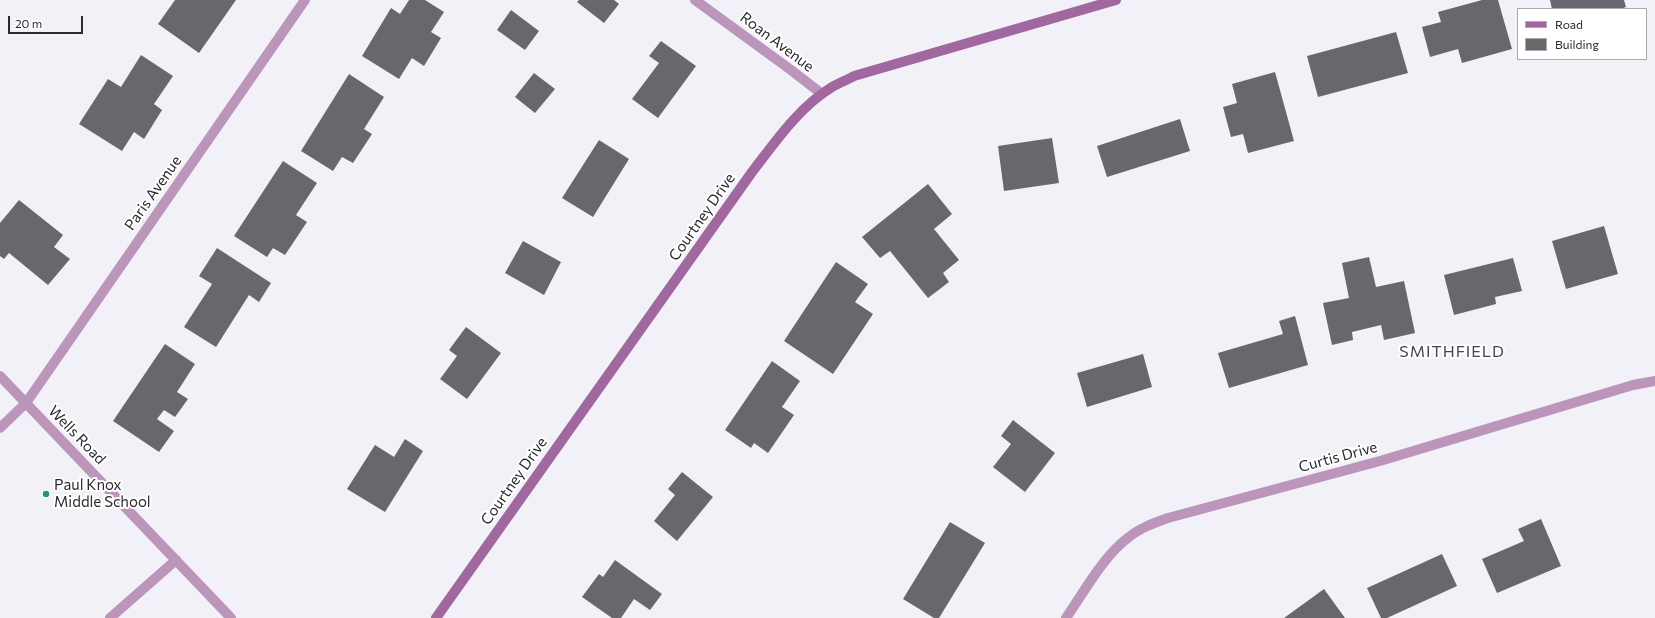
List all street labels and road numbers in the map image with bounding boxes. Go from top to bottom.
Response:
street label: Roan Avenue [737,8,817,76]
street label: Paris Avenue [121,152,185,234]
street label: Courtney Drive [665,170,739,264]
street label: Wells Road [45,402,109,468]
street label: Courtney Drive [477,434,551,528]
street label: Curtis Drive [1297,438,1379,476]

